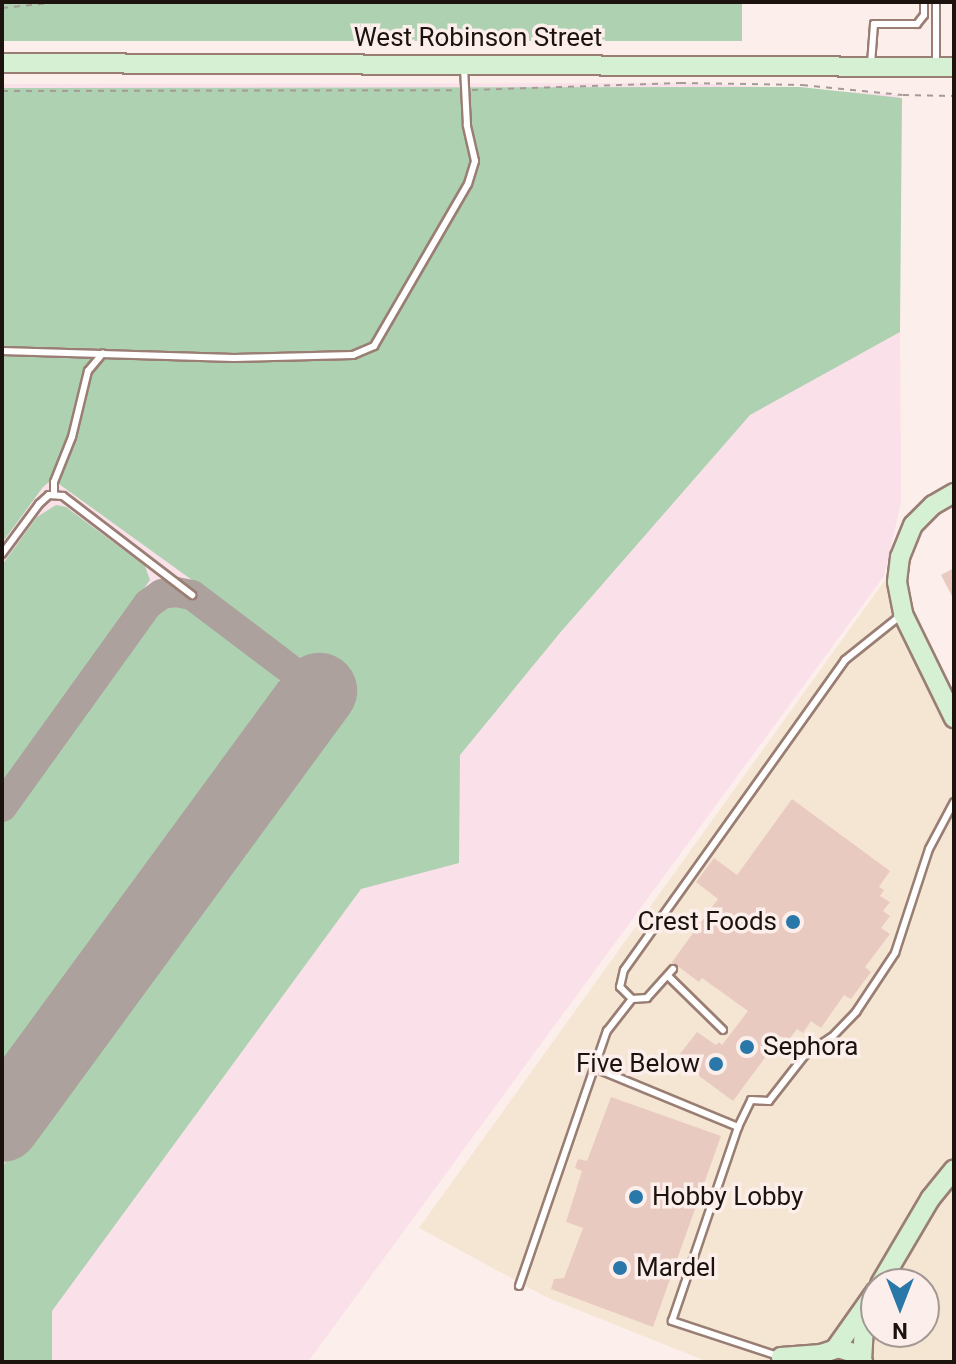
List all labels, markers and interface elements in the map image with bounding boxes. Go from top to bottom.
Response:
street label: West Robinson Street [354,22,602,54]
place label: Crest Foods [638,906,777,938]
marker: Crest Foods [784,913,802,931]
place label: Sephora [763,1031,858,1063]
marker: Sephora [738,1038,756,1056]
place label: Five Below [576,1048,700,1080]
marker: Five Below [707,1055,725,1073]
place label: Hobby Lobby [652,1181,803,1213]
marker: Hobby Lobby [627,1188,645,1206]
place label: Mardel [636,1252,716,1284]
marker: Mardel [611,1259,629,1277]
north arrow [860,1268,940,1348]
text: N [892,1318,908,1343]

